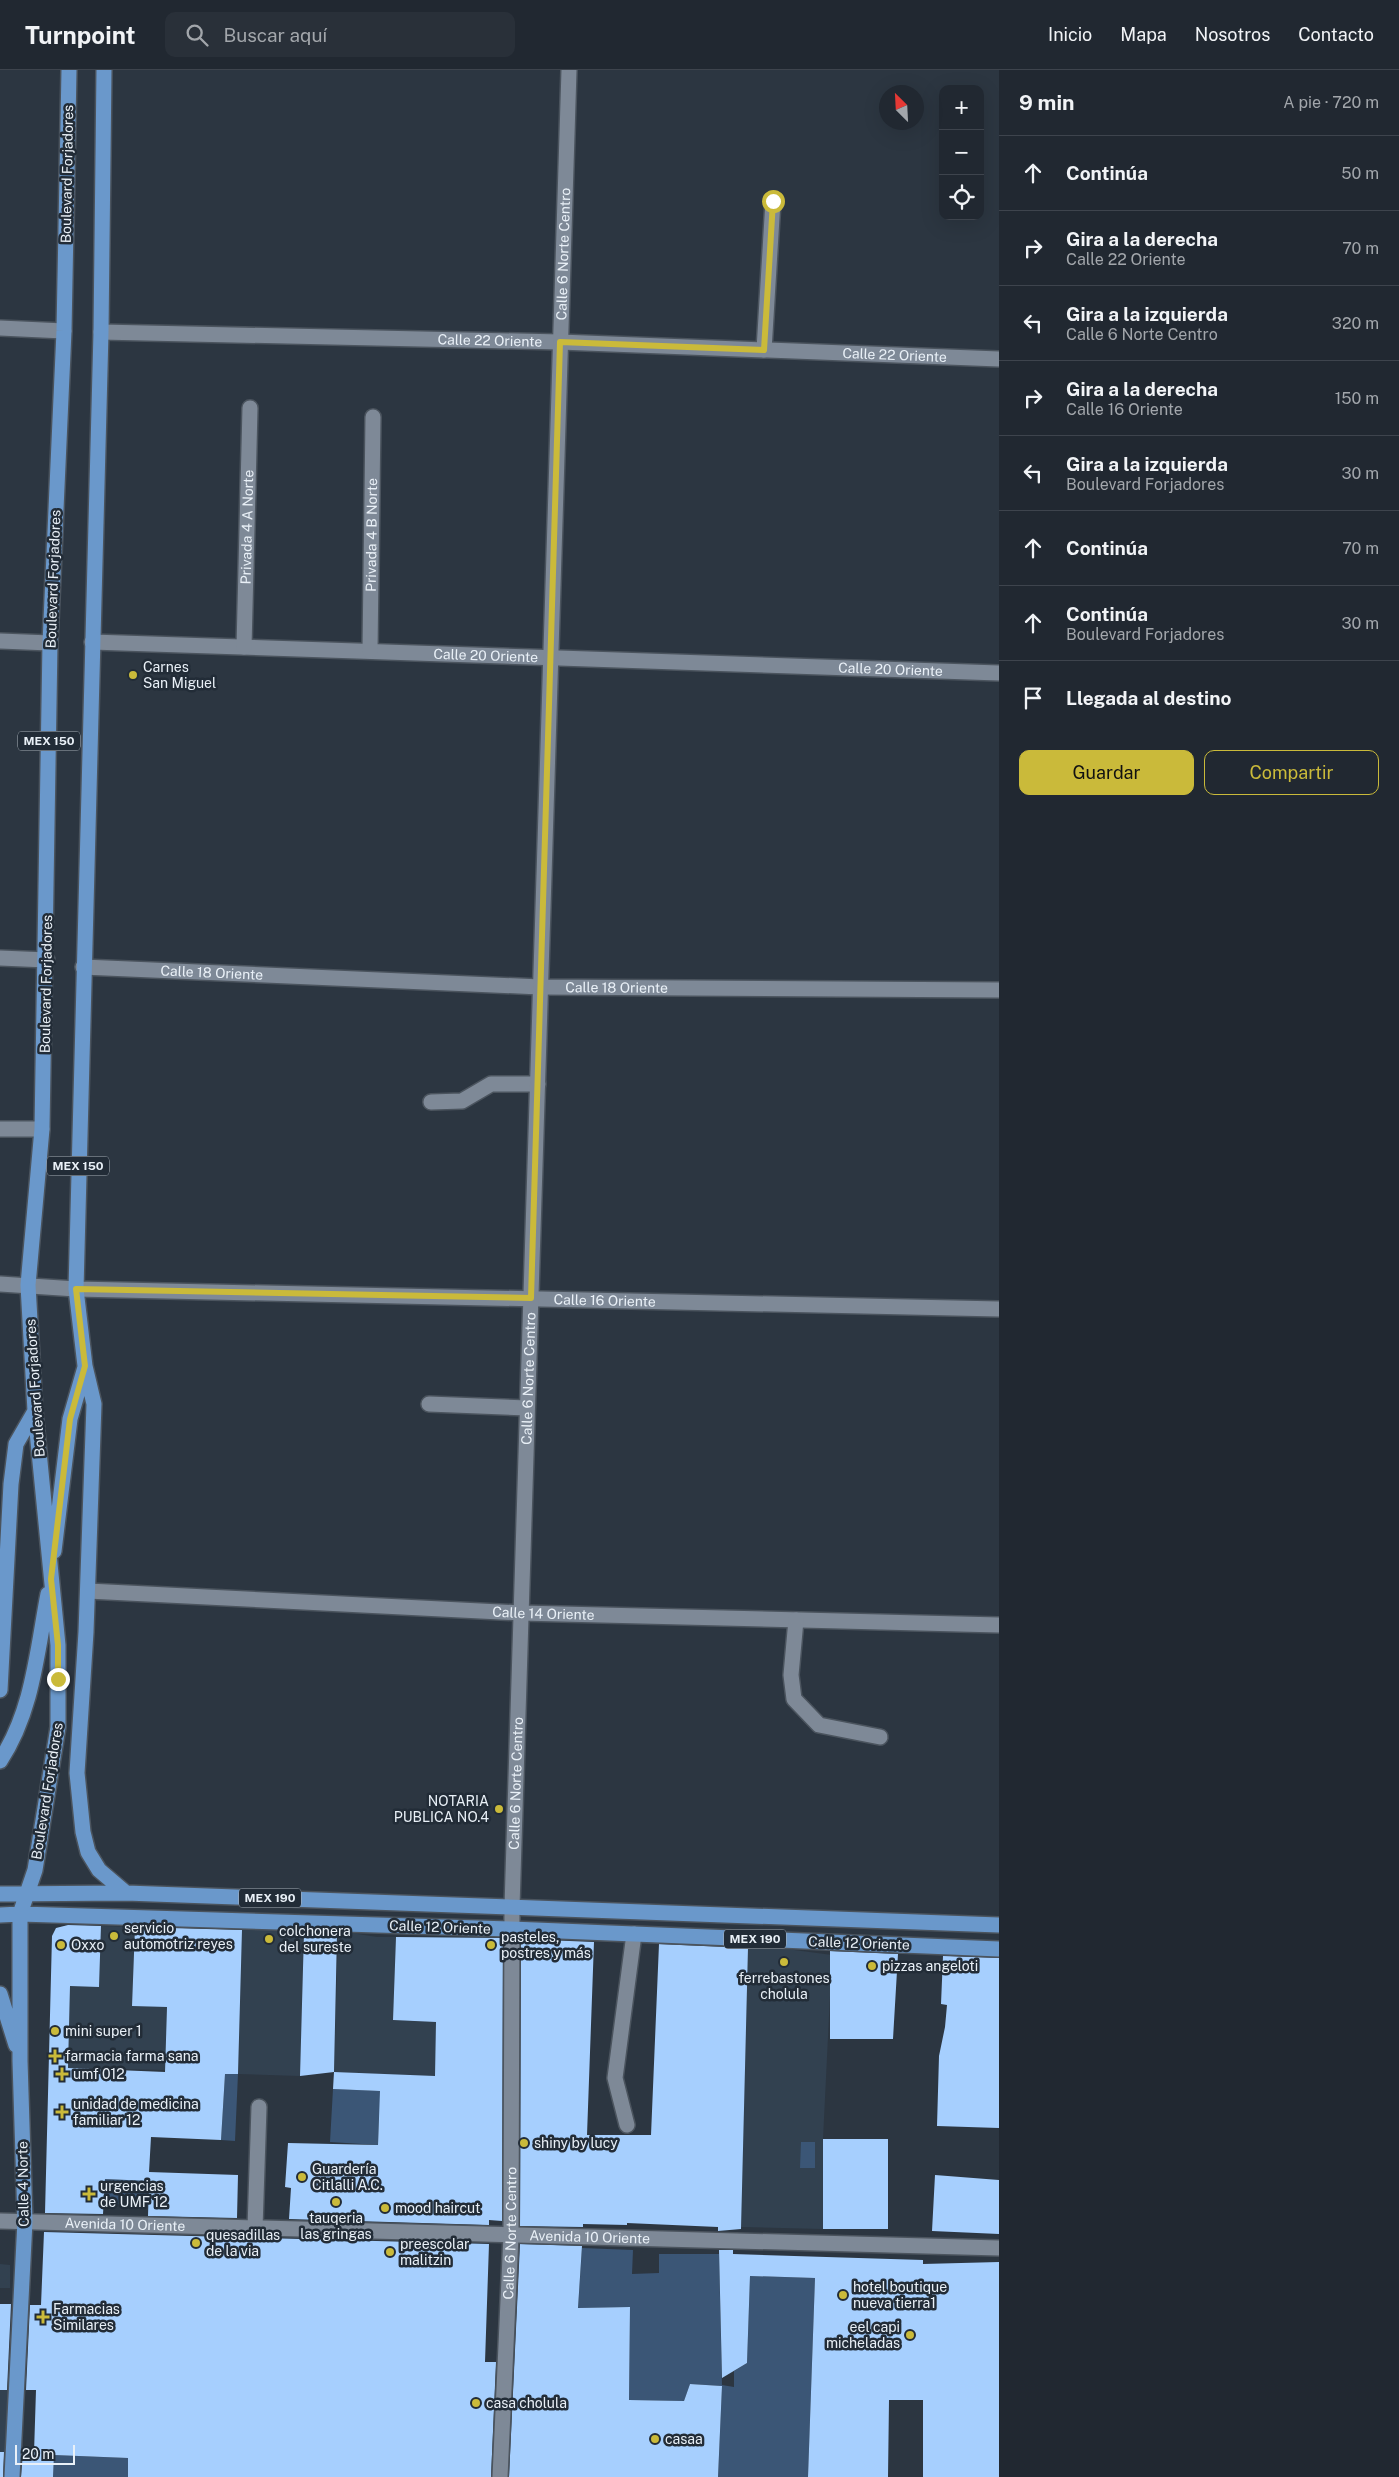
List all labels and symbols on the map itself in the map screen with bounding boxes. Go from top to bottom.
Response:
north arrow [879,85,924,130]
street label: Boulevard Forjadores [58,105,76,243]
street label: Calle 6 Norte Centro [553,187,573,321]
route start [762,190,785,213]
street label: Calle 22 Oriente [437,331,542,350]
street label: Calle 22 Oriente [842,345,947,365]
street label: Privada 4 A Norte [238,470,256,584]
street label: Privada 4 B Norte [363,478,380,592]
street label: Boulevard Forjadores [43,510,63,648]
street label: Calle 20 Oriente [433,646,539,665]
place label: Carnes San Miguel [143,659,216,691]
street label: Calle 20 Oriente [838,660,943,679]
marker: Carnes San Miguel [127,669,139,681]
road number: MEX 150 [18,731,80,750]
street label: Boulevard Forjadores [37,915,55,1053]
street label: Calle 18 Oriente [160,962,264,983]
street label: Calle 18 Oriente [565,979,668,996]
road number: MEX 150 [47,1156,109,1176]
street label: Calle 16 Oriente [553,1291,656,1310]
street label: Calle 6 Norte Centro [518,1312,538,1445]
street label: Boulevard Forjadores [22,1318,48,1458]
street label: Calle 14 Oriente [492,1604,595,1623]
route end [47,1668,70,1691]
street label: Calle 6 Norte Centro [506,1717,526,1850]
street label: Boulevard Forjadores [28,1721,66,1861]
place label: NOTARIA PUBLICA NO.4 [394,1793,489,1825]
marker: NOTARIA PUBLICA NO.4 [493,1803,505,1815]
road number: MEX 190 [239,1889,301,1908]
street label: Calle 12 Oriente [389,1917,491,1937]
place label: servicio automotriz reyes [124,1920,233,1952]
place label: colchonera del sureste [279,1923,352,1955]
place label: pasteles, postres y más [501,1929,591,1961]
marker: servicio automotriz reyes [108,1930,120,1942]
road number: MEX 190 [724,1930,786,1948]
marker: colchonera del sureste [263,1933,275,1945]
street label: Calle 12 Oriente [808,1933,910,1953]
place label: Oxxo [71,1937,104,1953]
marker: Oxxo [55,1939,67,1951]
marker: pasteles, postres y más [485,1939,497,1951]
marker: ferrebastones cholula [778,1956,790,1968]
place label: pizzas angeloti [882,1958,978,1974]
marker: pizzas angeloti [866,1960,878,1972]
place label: ferrebastones cholula [738,1970,830,2002]
place label: mini super 1 [65,2023,142,2039]
marker: mini super 1 [49,2025,61,2037]
place label: farmacia farma sana [65,2048,198,2064]
marker: farmacia farma sana [49,2050,61,2062]
place label: umf 012 [73,2066,125,2082]
marker: umf 012 [55,2067,69,2081]
place label: unidad de medicina familiar 12 [73,2096,199,2128]
marker: unidad de medicina familiar 12 [55,2105,69,2119]
place label: shiny by lucy [534,2135,618,2151]
marker: shiny by lucy [518,2137,530,2149]
street label: Calle 4 Norte [14,2141,32,2227]
place label: Guardería Citlalli A.C. [312,2161,383,2193]
street label: Calle 6 Norte Centro [500,2167,519,2300]
marker: Guardería Citlalli A.C. [296,2171,308,2183]
place label: urgencias de UMF 12 [100,2178,168,2210]
marker: urgencias de UMF 12 [82,2187,96,2201]
marker: tauqeria las gringas [330,2196,342,2208]
place label: mood haircut [395,2200,481,2216]
marker: mood haircut [379,2202,391,2214]
place label: tauqeria las gringas [300,2210,372,2242]
street label: Avenida 10 Oriente [64,2215,186,2234]
place label: quesadillas de la via [206,2227,280,2259]
street label: Avenida 10 Oriente [529,2227,650,2247]
place label: preescolar malitzin [400,2236,469,2268]
marker: quesadillas de la via [190,2237,202,2249]
marker: preescolar malitzin [384,2246,396,2258]
place label: hotel boutique nueva tierra1 [853,2279,947,2311]
marker: hotel boutique nueva tierra1 [837,2289,849,2301]
place label: Farmacias Similares [53,2301,120,2333]
marker: Farmacias Similares [37,2311,49,2323]
place label: eel capi micheladas [826,2319,900,2351]
marker: eel capi micheladas [904,2329,916,2341]
place label: casa cholula [486,2395,567,2411]
marker: casa cholula [470,2397,482,2409]
place label: casaa [665,2431,703,2447]
marker: casaa [649,2433,661,2445]
scale bar [15,2442,75,2465]

